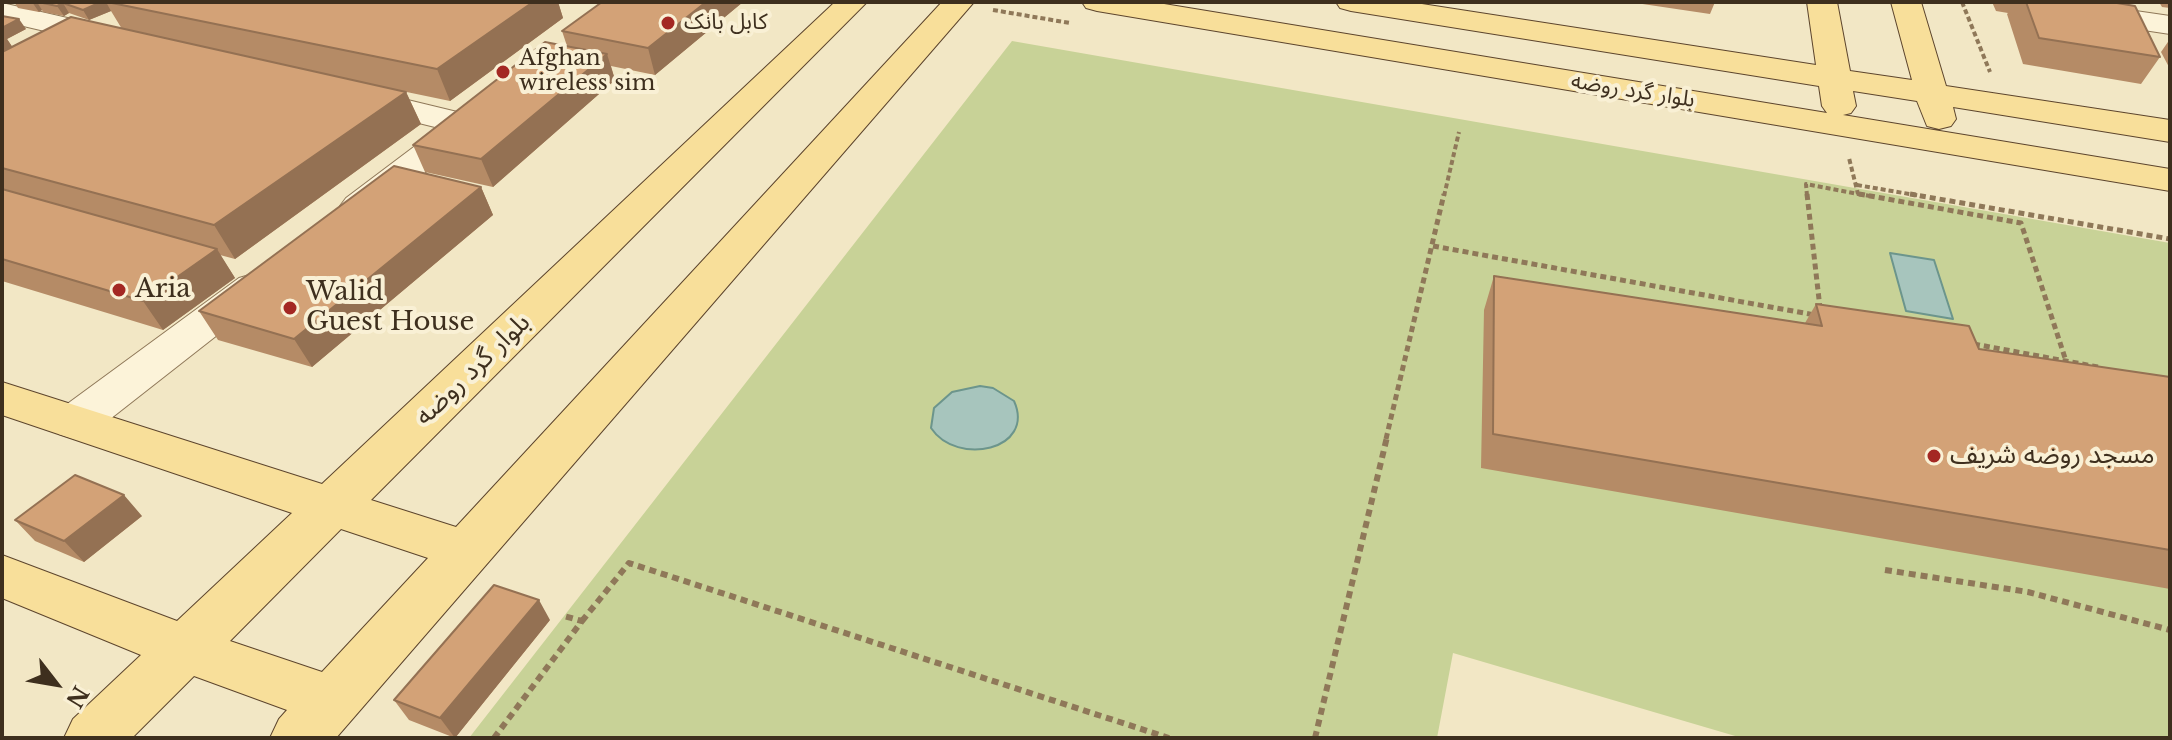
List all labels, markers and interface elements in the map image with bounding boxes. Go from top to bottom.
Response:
place label: کابل بانک [684,10,767,36]
marker: کابل بانک [659,14,677,32]
place label: Afghan wireless sim [519,46,655,98]
marker: Afghan wireless sim [494,63,512,81]
street label: بلوار گرد روضه [1569,68,1697,114]
place label: Aria [135,274,191,306]
place label: Walid Guest House [306,277,475,338]
marker: Aria [110,281,128,299]
marker: Walid Guest House [281,299,299,317]
street label: بلوار گرد روضه [409,308,537,432]
place label: مسجد روضه شریف [1950,440,2155,472]
marker: مسجد روضه شریف [1925,447,1943,465]
north arrow [16,644,96,724]
text: N [60,681,94,712]

